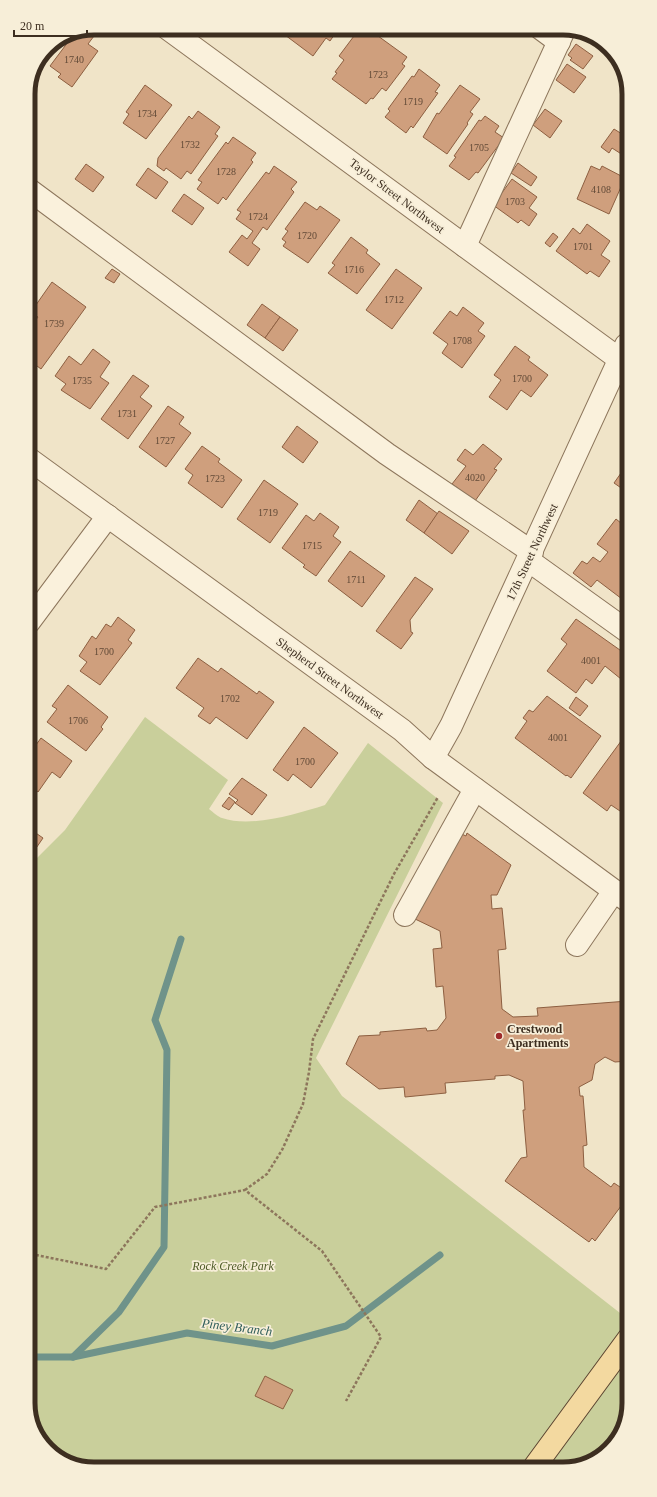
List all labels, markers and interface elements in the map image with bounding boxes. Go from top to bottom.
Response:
scale bar [14,12,87,38]
text: 20 m [20,19,45,33]
house number: 1740 [64,54,84,65]
house number: 1723 [368,69,388,80]
house number: 1719 [403,96,423,107]
house number: 1734 [137,108,157,119]
house number: 1732 [180,139,200,150]
house number: 1705 [469,142,489,153]
street label: Taylor Street Northwest [347,156,448,237]
house number: 1728 [216,166,236,177]
house number: 4108 [591,184,611,195]
house number: 1703 [505,196,525,207]
house number: 1724 [248,211,268,222]
house number: 1720 [297,230,317,241]
house number: 1701 [573,241,593,252]
house number: 1716 [344,264,364,275]
house number: 1712 [384,294,404,305]
house number: 1739 [44,318,64,329]
house number: 1708 [452,335,472,346]
house number: 1700 [512,373,532,384]
house number: 1735 [72,375,92,386]
house number: 1731 [117,408,137,419]
house number: 1727 [155,435,175,446]
house number: 4020 [465,472,485,483]
house number: 1723 [205,473,225,484]
street label: 17th Street Northwest [503,501,561,603]
house number: 1719 [258,507,278,518]
house number: 1715 [302,540,322,551]
house number: 1711 [346,574,366,585]
street label: Shepherd Street Northwest [274,634,387,722]
house number: 1700 [94,646,114,657]
house number: 4001 [581,655,601,666]
house number: 1702 [220,693,240,704]
house number: 1706 [68,715,88,726]
house number: 4001 [548,732,568,743]
house number: 1700 [295,756,315,767]
place label: Crestwood Apartments [507,1022,569,1050]
marker: Crestwood Apartments [494,1031,504,1041]
park label: Rock Creek Park [191,1259,274,1273]
water label: Piney Branch [200,1315,273,1339]

